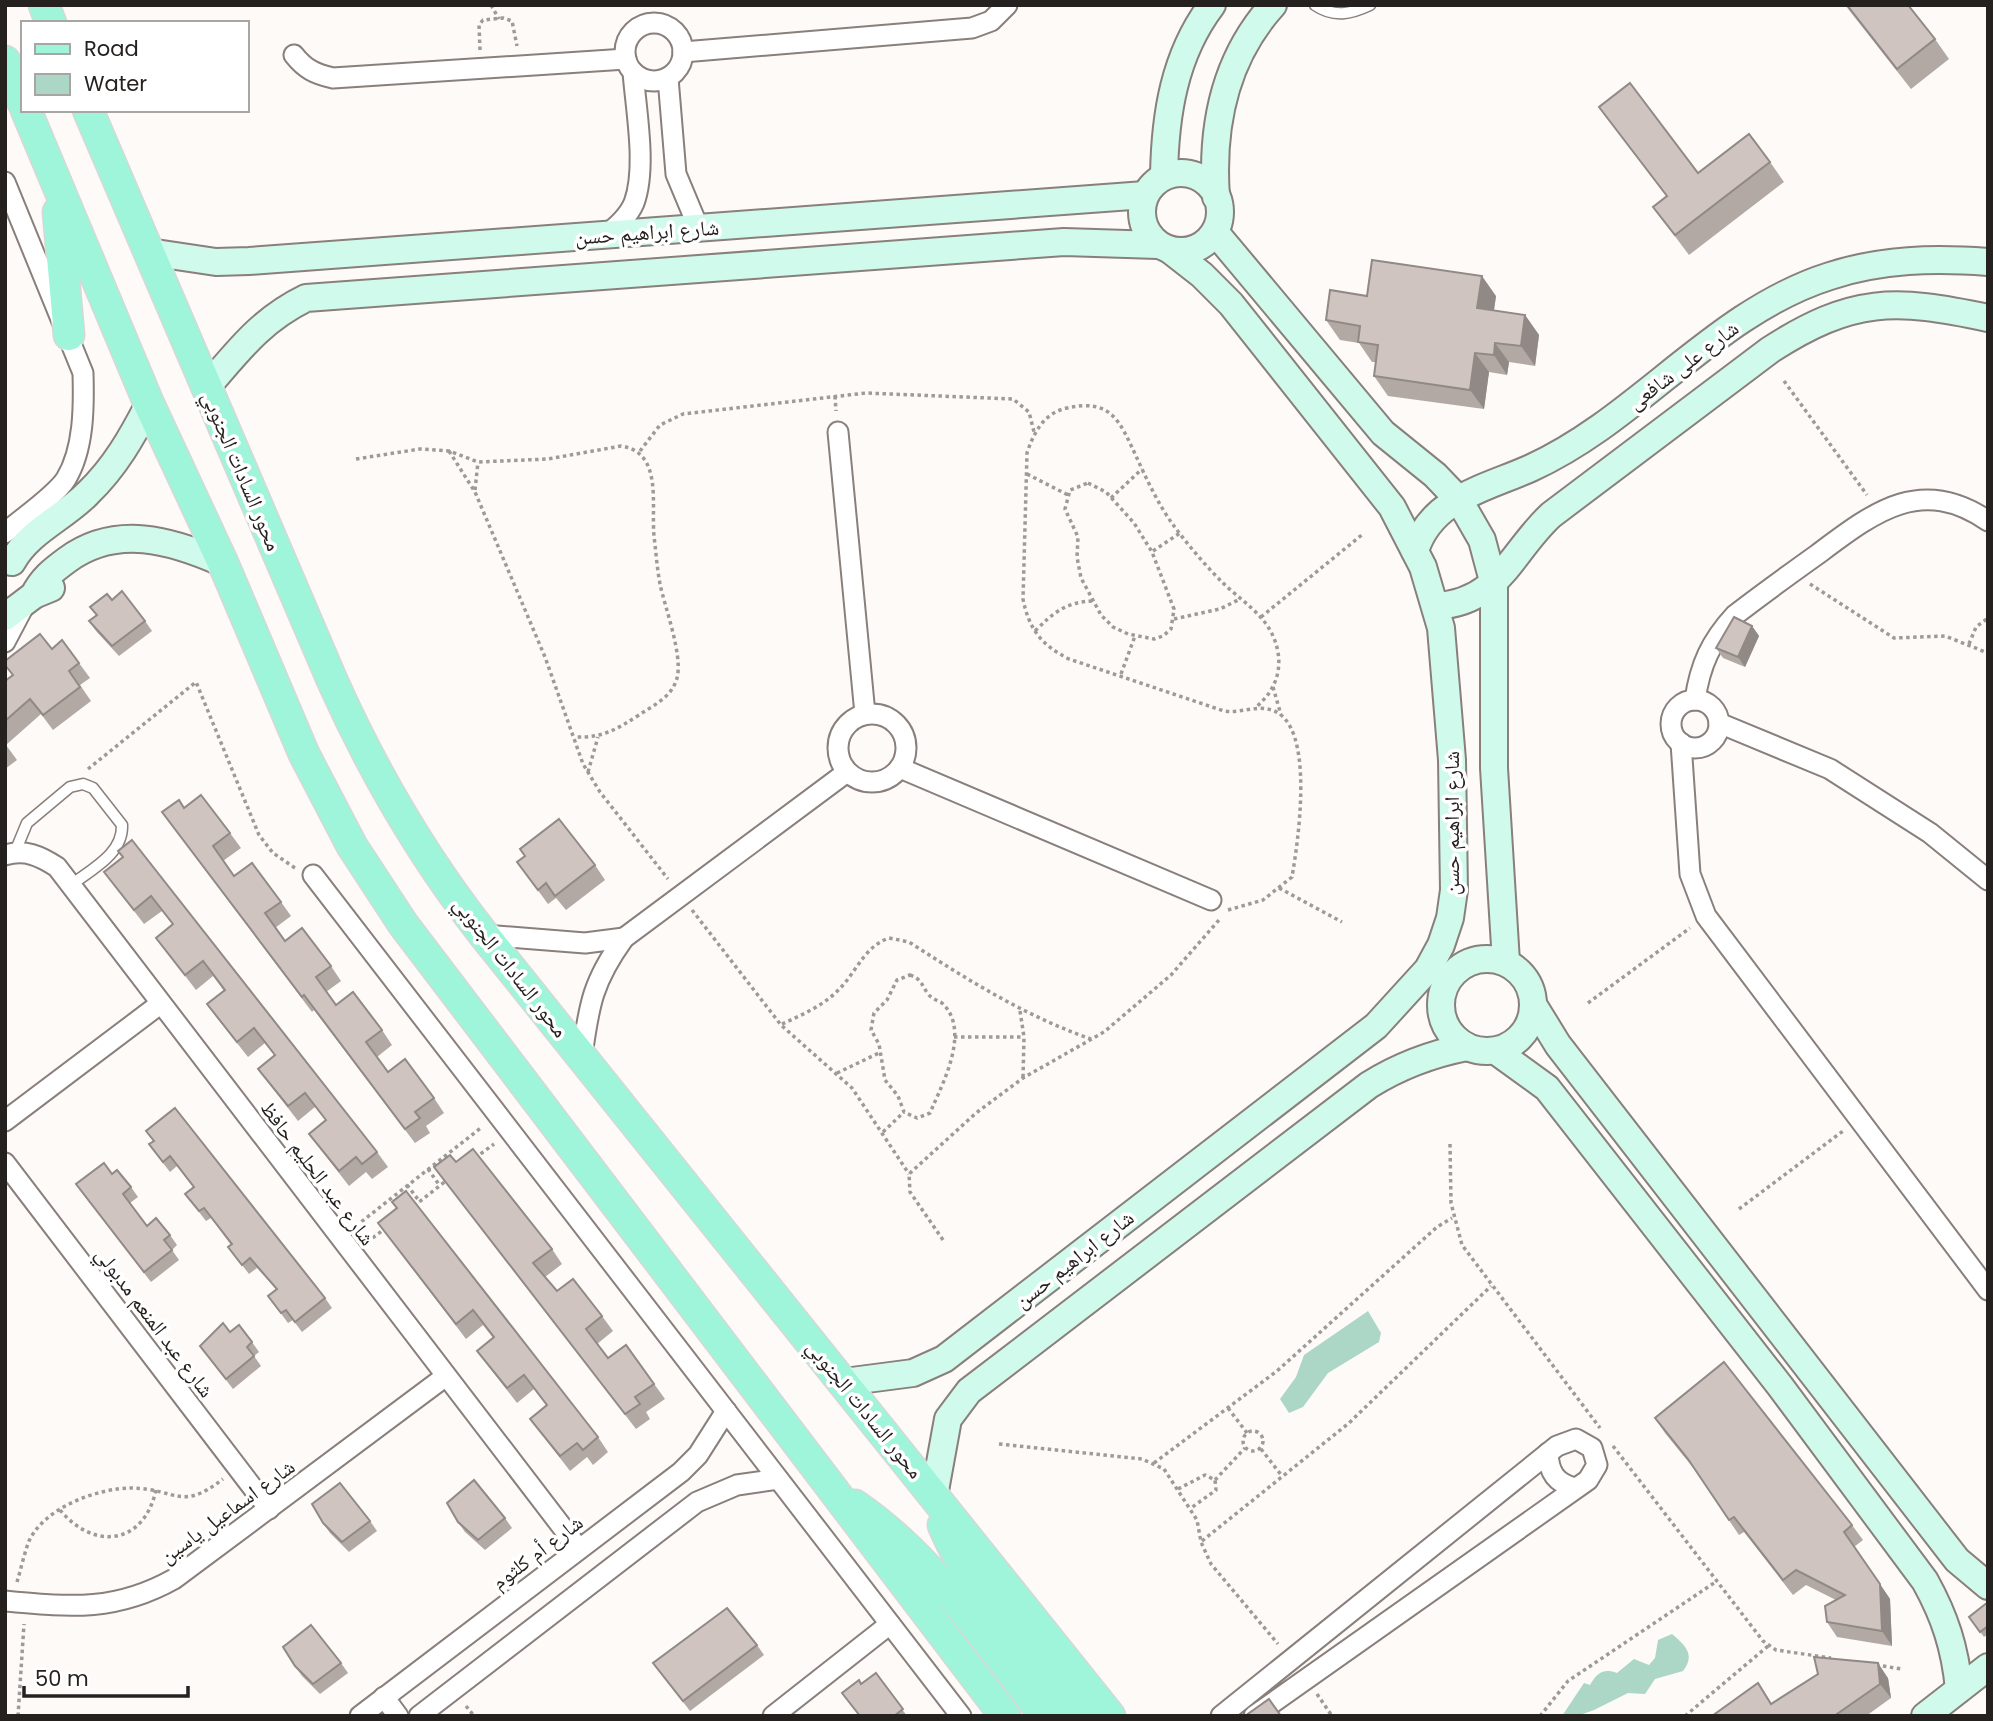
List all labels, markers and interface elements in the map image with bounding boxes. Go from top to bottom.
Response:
legend [21,21,248,112]
text: Road [84,34,139,63]
text: Water [84,69,147,98]
street label: شارع ابراهيم حسن [574,213,720,251]
street label: شارع على شافعى [1621,314,1745,416]
street label: محور السادات الجنوبي [193,387,289,556]
street label: شارع ابراهيم حسن [1437,751,1466,895]
street label: محور السادات الجنوبي [445,891,575,1045]
street label: شارع عبد الحليم حافظ [254,1095,382,1251]
street label: شارع ابراهيم حسن [1008,1203,1140,1315]
street label: شارع عبد المنعم مدبولي [87,1241,221,1405]
street label: محور السادات الجنوبي [798,1333,930,1486]
street label: شارع اسماعيل ياسين [153,1452,301,1570]
street label: شارع أم كلثوم [485,1508,589,1596]
scale bar [24,1654,189,1698]
text: 50 m [35,1664,89,1693]

